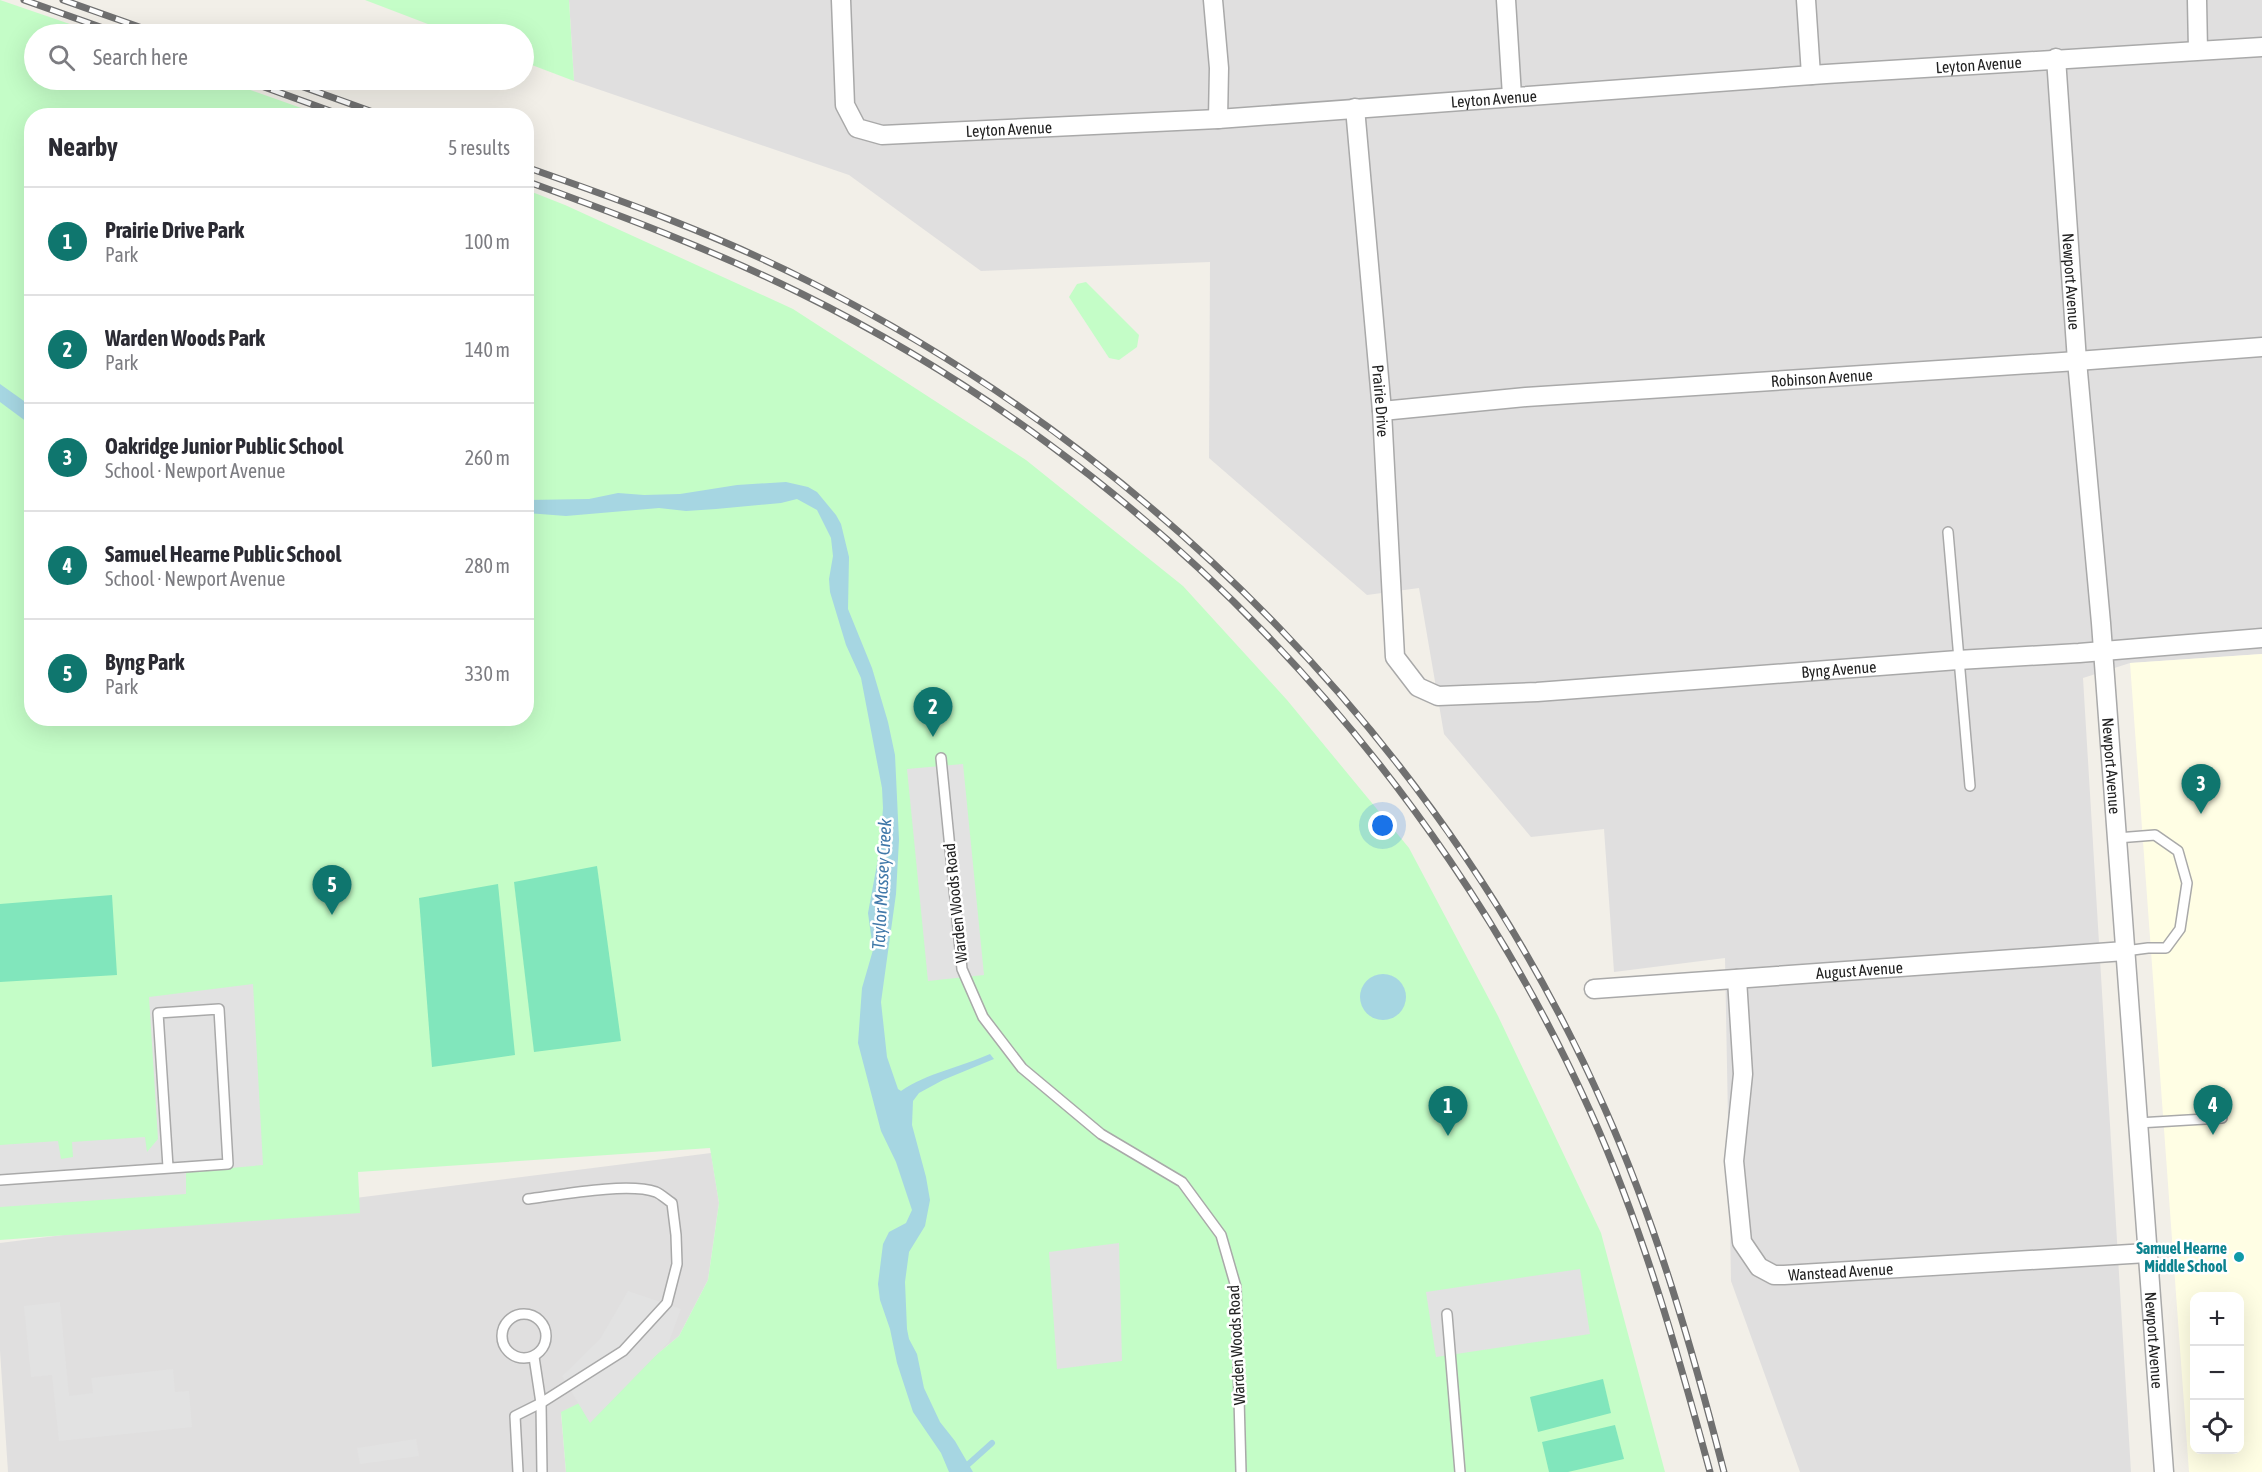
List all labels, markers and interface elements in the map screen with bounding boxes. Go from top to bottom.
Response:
search box [24,24,534,90]
icon: search [45,41,78,74]
text: Search here [93,44,188,70]
street label: Leyton Avenue [1935,53,2022,76]
street label: Leyton Avenue [1450,86,1538,111]
street label: Leyton Avenue [965,118,1052,140]
text: Nearby [48,132,118,162]
text: 5 results [448,136,510,159]
text: Prairie Drive Park [105,217,244,243]
text: 1 [63,230,72,253]
text: 100 m [465,230,510,253]
street label: Newport Avenue [2059,232,2084,330]
text: Park [105,243,138,266]
text: Warden Woods Park [105,325,265,351]
text: 2 [63,338,72,361]
text: 140 m [465,338,510,361]
text: Park [105,351,138,374]
street label: Prairie Drive [1369,364,1392,437]
street label: Robinson Avenue [1770,365,1873,390]
text: Oakridge Junior Public School [105,433,343,459]
text: 3 [63,446,72,469]
text: 260 m [465,446,510,469]
text: School · Newport Avenue [105,459,285,482]
text: Samuel Hearne Public School [105,541,341,567]
text: 4 [63,554,72,577]
text: 280 m [465,554,510,577]
text: School · Newport Avenue [105,567,285,590]
text: Byng Park [105,649,184,675]
street label: Byng Avenue [1801,657,1877,681]
text: 5 [63,662,72,685]
text: 330 m [465,662,510,685]
text: Park [105,675,138,698]
pin: 2 [914,688,952,737]
street label: Newport Avenue [2099,717,2124,815]
pin: 3 [2182,764,2220,814]
your location [1368,811,1397,840]
water label: Taylor Massey Creek [868,817,895,950]
street label: Warden Woods Road [940,842,970,964]
pin: 5 [312,866,352,915]
street label: August Avenue [1815,958,1903,982]
pin: 1 [1428,1086,1468,1136]
pin: 4 [2194,1086,2232,1135]
place label: Samuel Hearne Middle School [2136,1239,2228,1275]
marker: Samuel Hearne Middle School [2232,1250,2246,1264]
street label: Wanstead Avenue [1788,1259,1894,1284]
street label: Warden Woods Road [1224,1285,1248,1405]
street label: Newport Avenue [2142,1291,2167,1389]
map controls [2190,1292,2244,1454]
button: + [2190,1292,2244,1346]
button: − [2190,1346,2244,1400]
button: locate [2190,1400,2244,1454]

